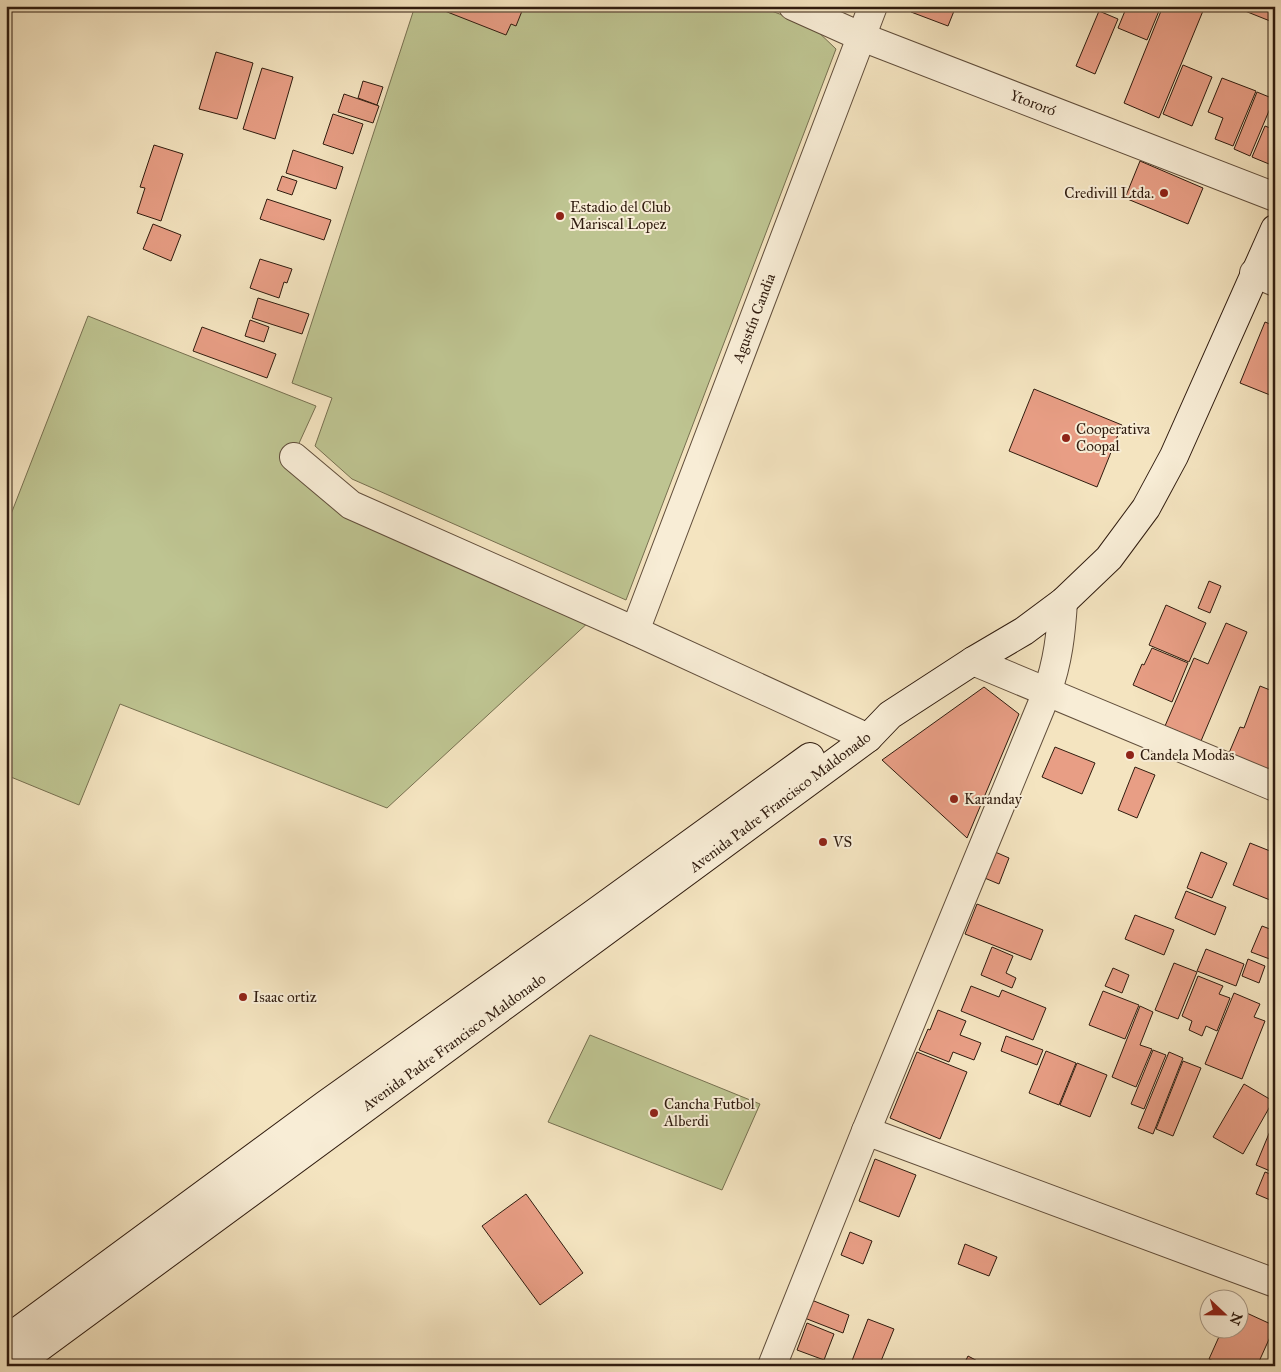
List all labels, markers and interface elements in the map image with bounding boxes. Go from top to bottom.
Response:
street label: Ytororó [1007,86,1059,120]
place label: Credivill Ltda. [1064,184,1154,202]
marker: Credivill Ltda. [1158,187,1170,199]
place label: Estadio del Club Mariscal Lopez [570,198,671,233]
marker: Estadio del Club Mariscal Lopez [554,210,566,222]
street label: Agustín Candia [728,270,780,366]
place label: Cooperativa Coopal [1076,420,1151,455]
marker: Cooperativa Coopal [1060,432,1072,444]
street label: Avenida Padre Francisco Maldonado [685,728,875,877]
place label: Candela Modas [1140,746,1234,764]
marker: Candela Modas [1124,749,1136,761]
place label: Karanday [964,790,1023,808]
marker: Karanday [948,793,960,805]
place label: VS [832,833,852,851]
marker: VS [817,836,829,848]
street label: Avenida Padre Francisco Maldonado [358,969,550,1115]
place label: Isaac ortiz [253,988,317,1006]
marker: Isaac ortiz [237,991,249,1003]
place label: Cancha Futbol Alberdi [663,1095,756,1130]
marker: Cancha Futbol Alberdi [648,1107,660,1119]
north arrow [1198,1290,1248,1340]
text: N [1225,1310,1246,1327]

